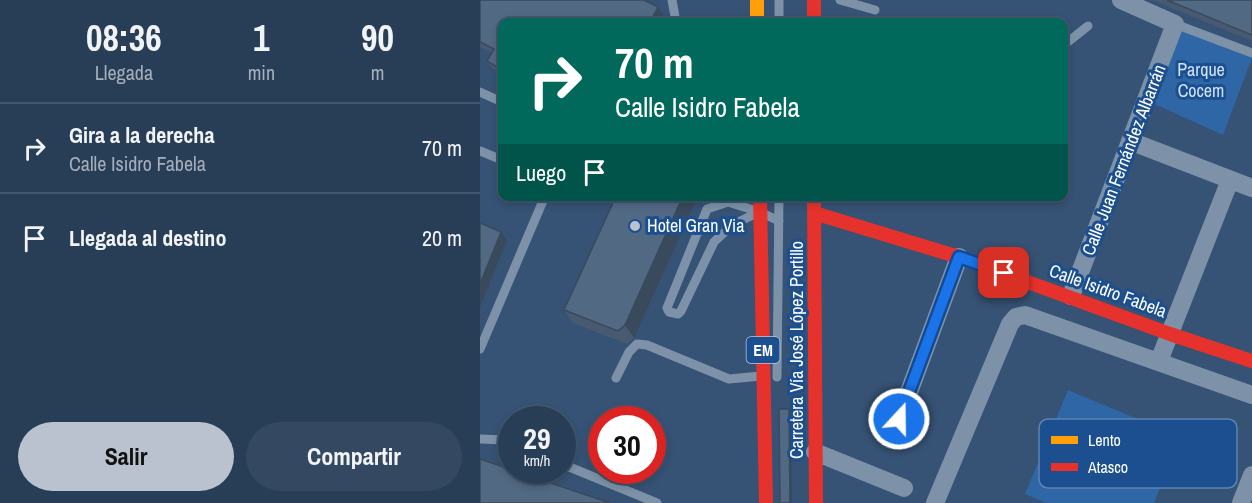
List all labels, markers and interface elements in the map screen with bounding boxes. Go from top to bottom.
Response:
text: 08:36 [86,14,162,62]
text: 1 [253,14,270,62]
text: 90 [361,14,394,62]
text: 70 m [615,35,694,91]
icon: right [516,42,594,120]
park label: Parque Cocem [1177,57,1225,103]
text: Llegada [95,59,153,86]
text: min [248,59,275,86]
text: m [371,59,384,86]
street label: Calle Juan Fernández Albarrán [1076,61,1172,259]
text: Calle Isidro Fabela [615,89,800,125]
text: Gira a la derecha [69,120,214,150]
icon: right [18,132,51,165]
text: 70 m [422,133,462,163]
text: Calle Isidro Fabela [69,150,206,177]
icon: arrive [578,156,611,189]
text: Luego [516,158,566,188]
place label: Hotel Gran Via [647,213,744,238]
marker: Hotel Gran Via [628,219,642,233]
icon: arrive [18,222,51,255]
text: Llegada al destino [69,223,226,253]
text: 20 m [422,223,462,253]
street label: Carretera Vía José López Portillo [784,241,809,459]
pin [978,247,1029,298]
icon: arrive [987,256,1020,289]
street label: Calle Isidro Fabela [1046,258,1170,323]
road number: EM [746,337,780,363]
position arrow [867,387,931,451]
speed limit sign: 30 [588,406,666,484]
text: 29 [523,418,551,458]
legend [1039,419,1237,488]
button: Salir [18,422,234,491]
button: Compartir [246,422,462,491]
text: Lento [1088,429,1121,451]
text: km/h [524,450,550,471]
text: Atasco [1087,456,1128,478]

